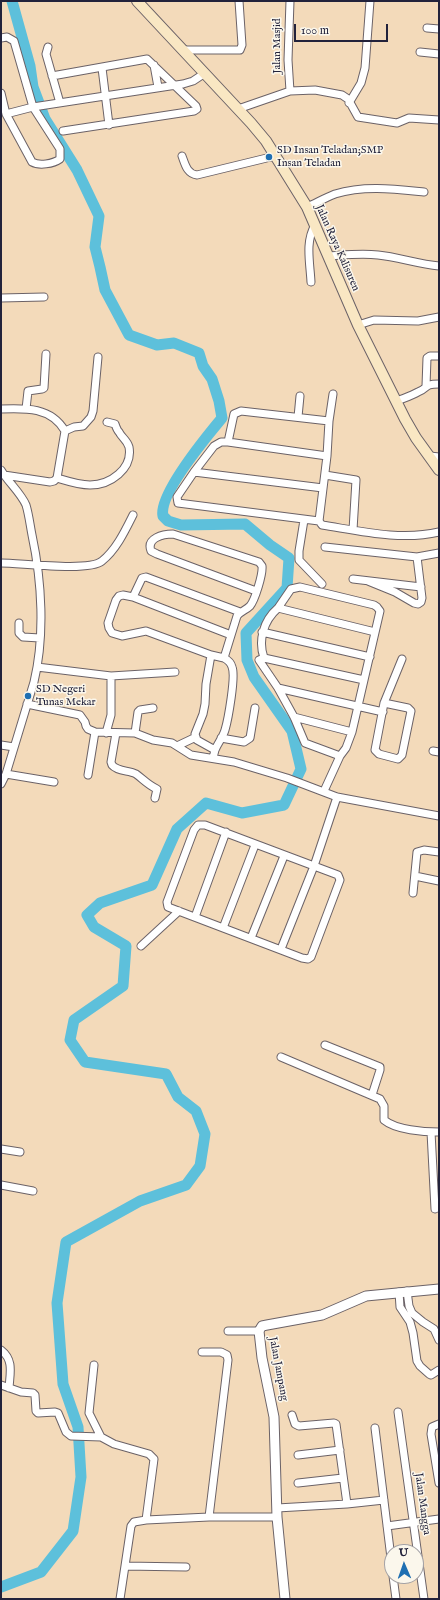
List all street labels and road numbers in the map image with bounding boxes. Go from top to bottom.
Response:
street label: Jalan Masjid [271,18,285,74]
street label: Jalan Raya Kalisuren [312,203,362,293]
street label: Jalan Jampang [265,1336,291,1402]
street label: Jalan Mangga [411,1472,433,1536]

